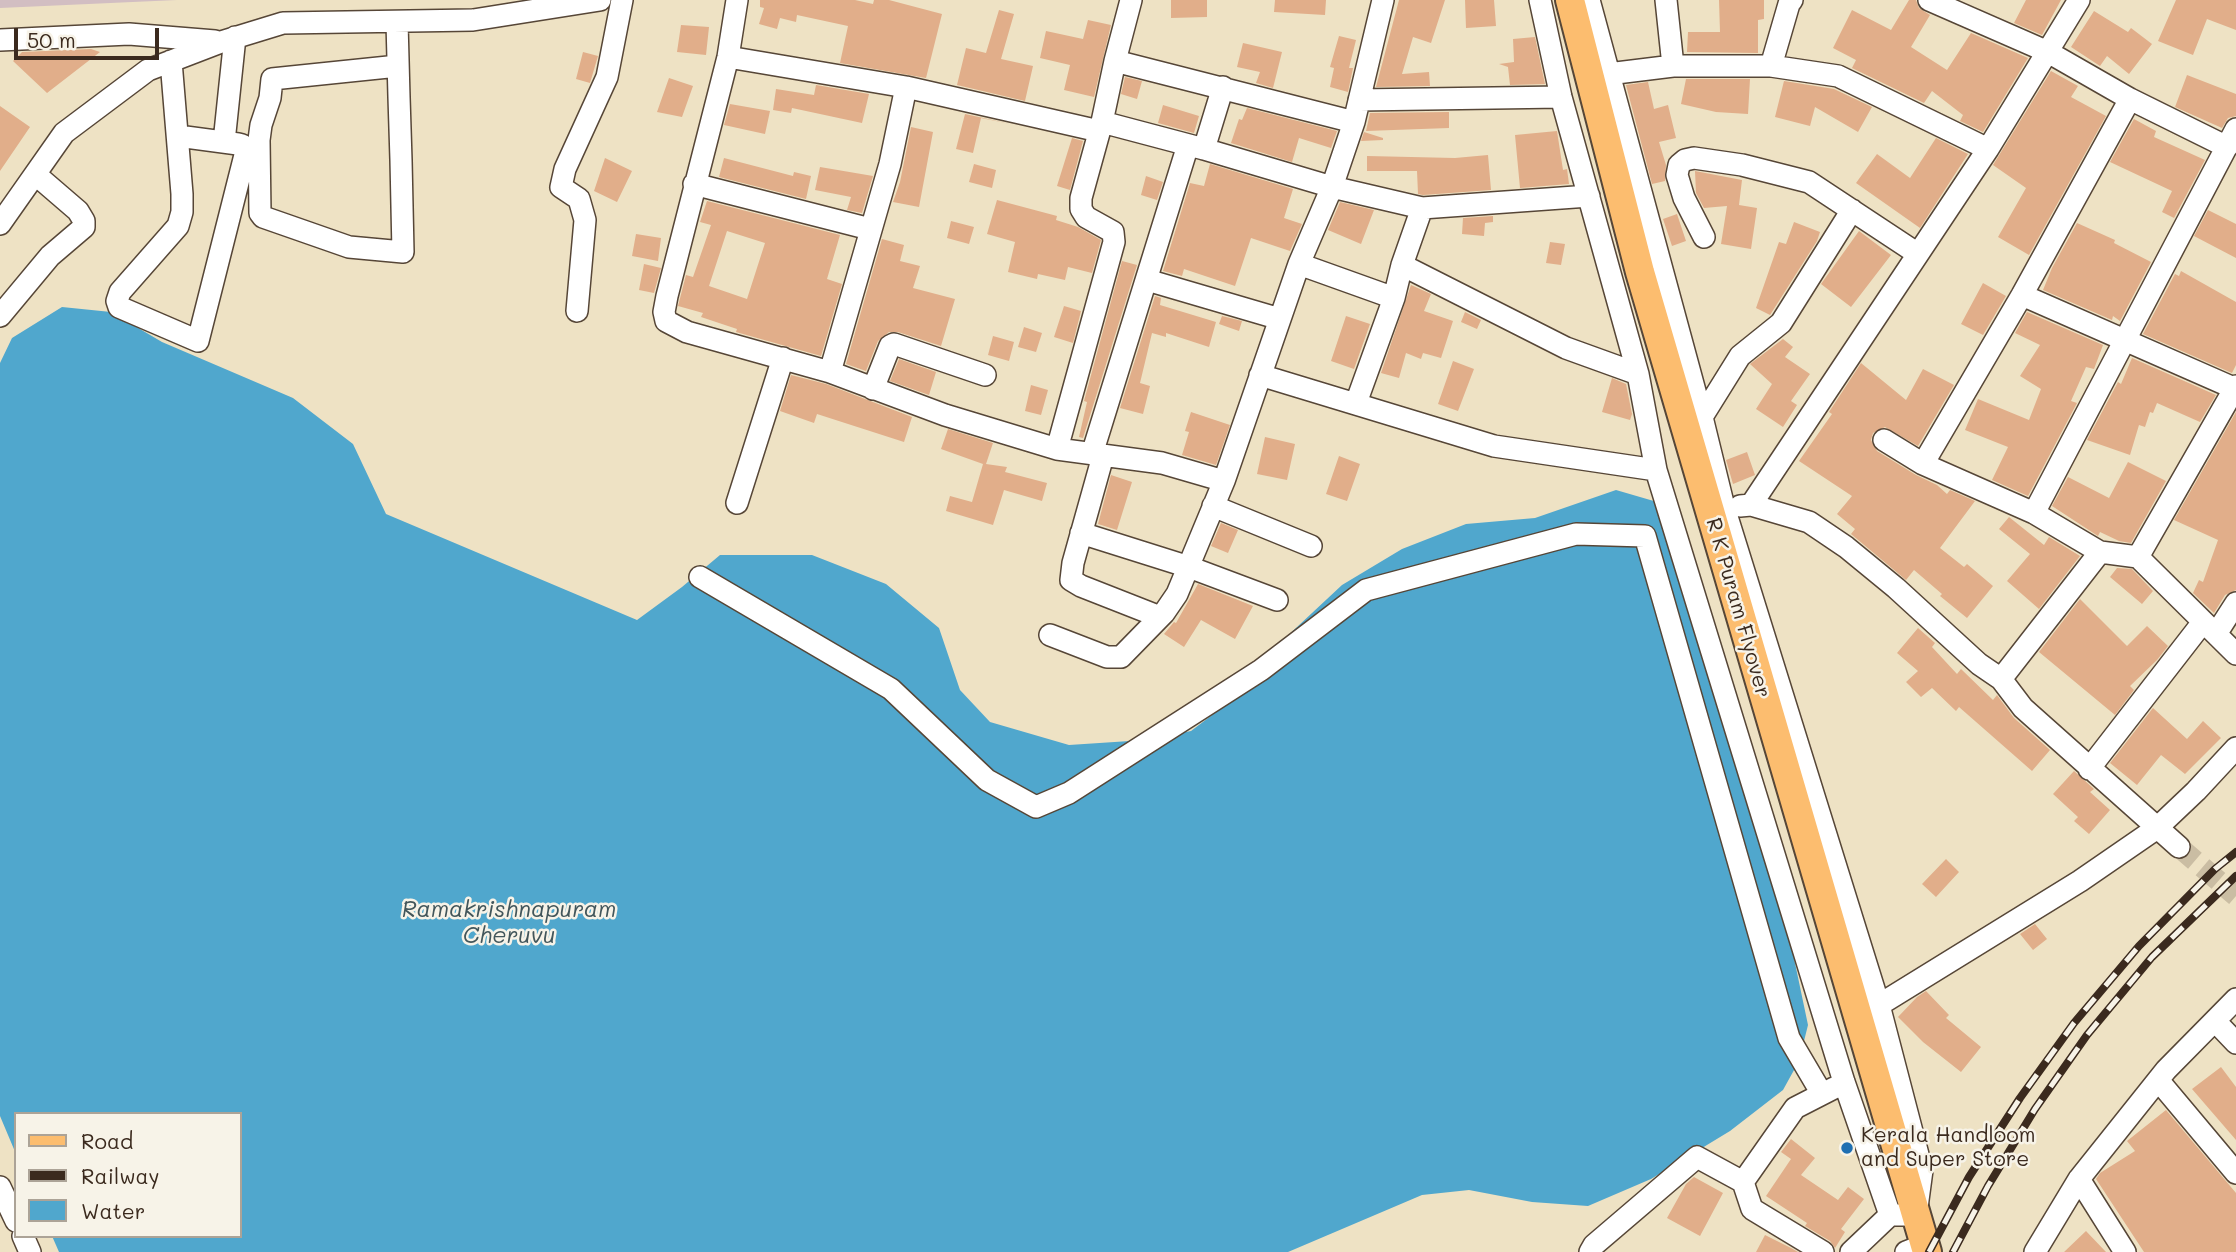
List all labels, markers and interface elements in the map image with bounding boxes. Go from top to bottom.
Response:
scale bar [18,14,163,58]
text: 50 m [27,26,76,53]
street label: R K Puram Flyover [1700,515,1776,701]
water label: Ramakrishnapuram Cheruvu [402,896,616,950]
legend [14,1112,242,1238]
place label: Kerala Handloom and Super Store [1861,1123,2035,1173]
text: Road [81,1127,133,1154]
marker: Kerala Handloom and Super Store [1839,1140,1855,1156]
text: Railway [81,1162,160,1189]
text: Water [81,1197,145,1224]

